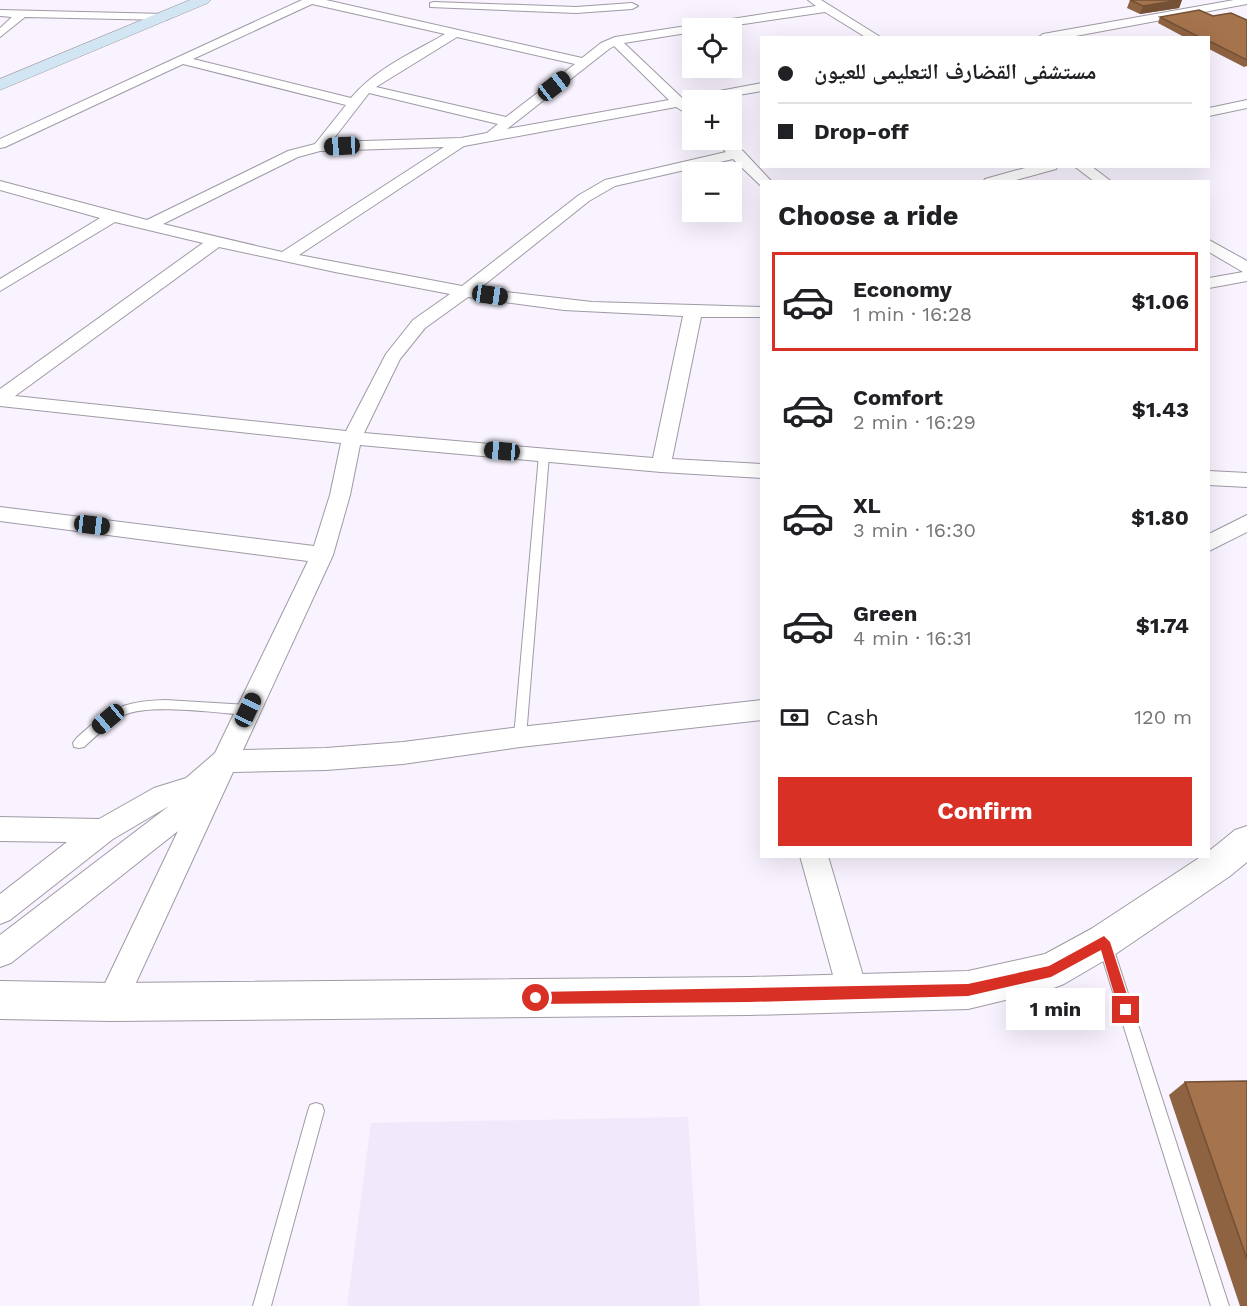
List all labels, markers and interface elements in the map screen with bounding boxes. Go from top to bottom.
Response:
map controls [682,18,742,222]
button: locate [682,18,742,78]
text: مستشفى القضارف التعليمى للعيون [814,59,1096,84]
car [534,68,574,104]
button: + [682,90,742,150]
text: Drop-off [814,119,909,144]
car [324,136,360,156]
button: − [682,162,742,222]
text: Choose a ride [778,200,958,232]
icon: car [781,275,835,329]
text: Economy [853,277,952,302]
car [471,284,509,306]
text: $1.06 [1132,289,1189,314]
text: 1 min · 16:28 [853,302,972,326]
icon: car [781,383,835,437]
text: Comfort [853,385,943,410]
text: $1.43 [1132,397,1189,422]
text: 2 min · 16:29 [853,410,976,434]
car [483,440,521,462]
icon: car [781,491,835,545]
text: XL [853,493,881,518]
text: $1.80 [1131,505,1189,530]
car [73,514,111,536]
text: 3 min · 16:30 [853,518,976,542]
icon: car [781,599,835,653]
text: Green [853,601,917,626]
text: $1.74 [1136,613,1189,638]
text: 4 min · 16:31 [853,626,972,650]
car [232,690,264,730]
car [88,701,128,737]
icon: cash [778,701,811,734]
text: Cash [826,705,879,730]
text: 120 m [1134,705,1192,729]
button: Confirm [778,777,1192,846]
route start [522,984,549,1011]
callout: 1 min [1006,989,1105,1031]
route end [1112,996,1139,1023]
text: 1 min [1030,997,1081,1021]

